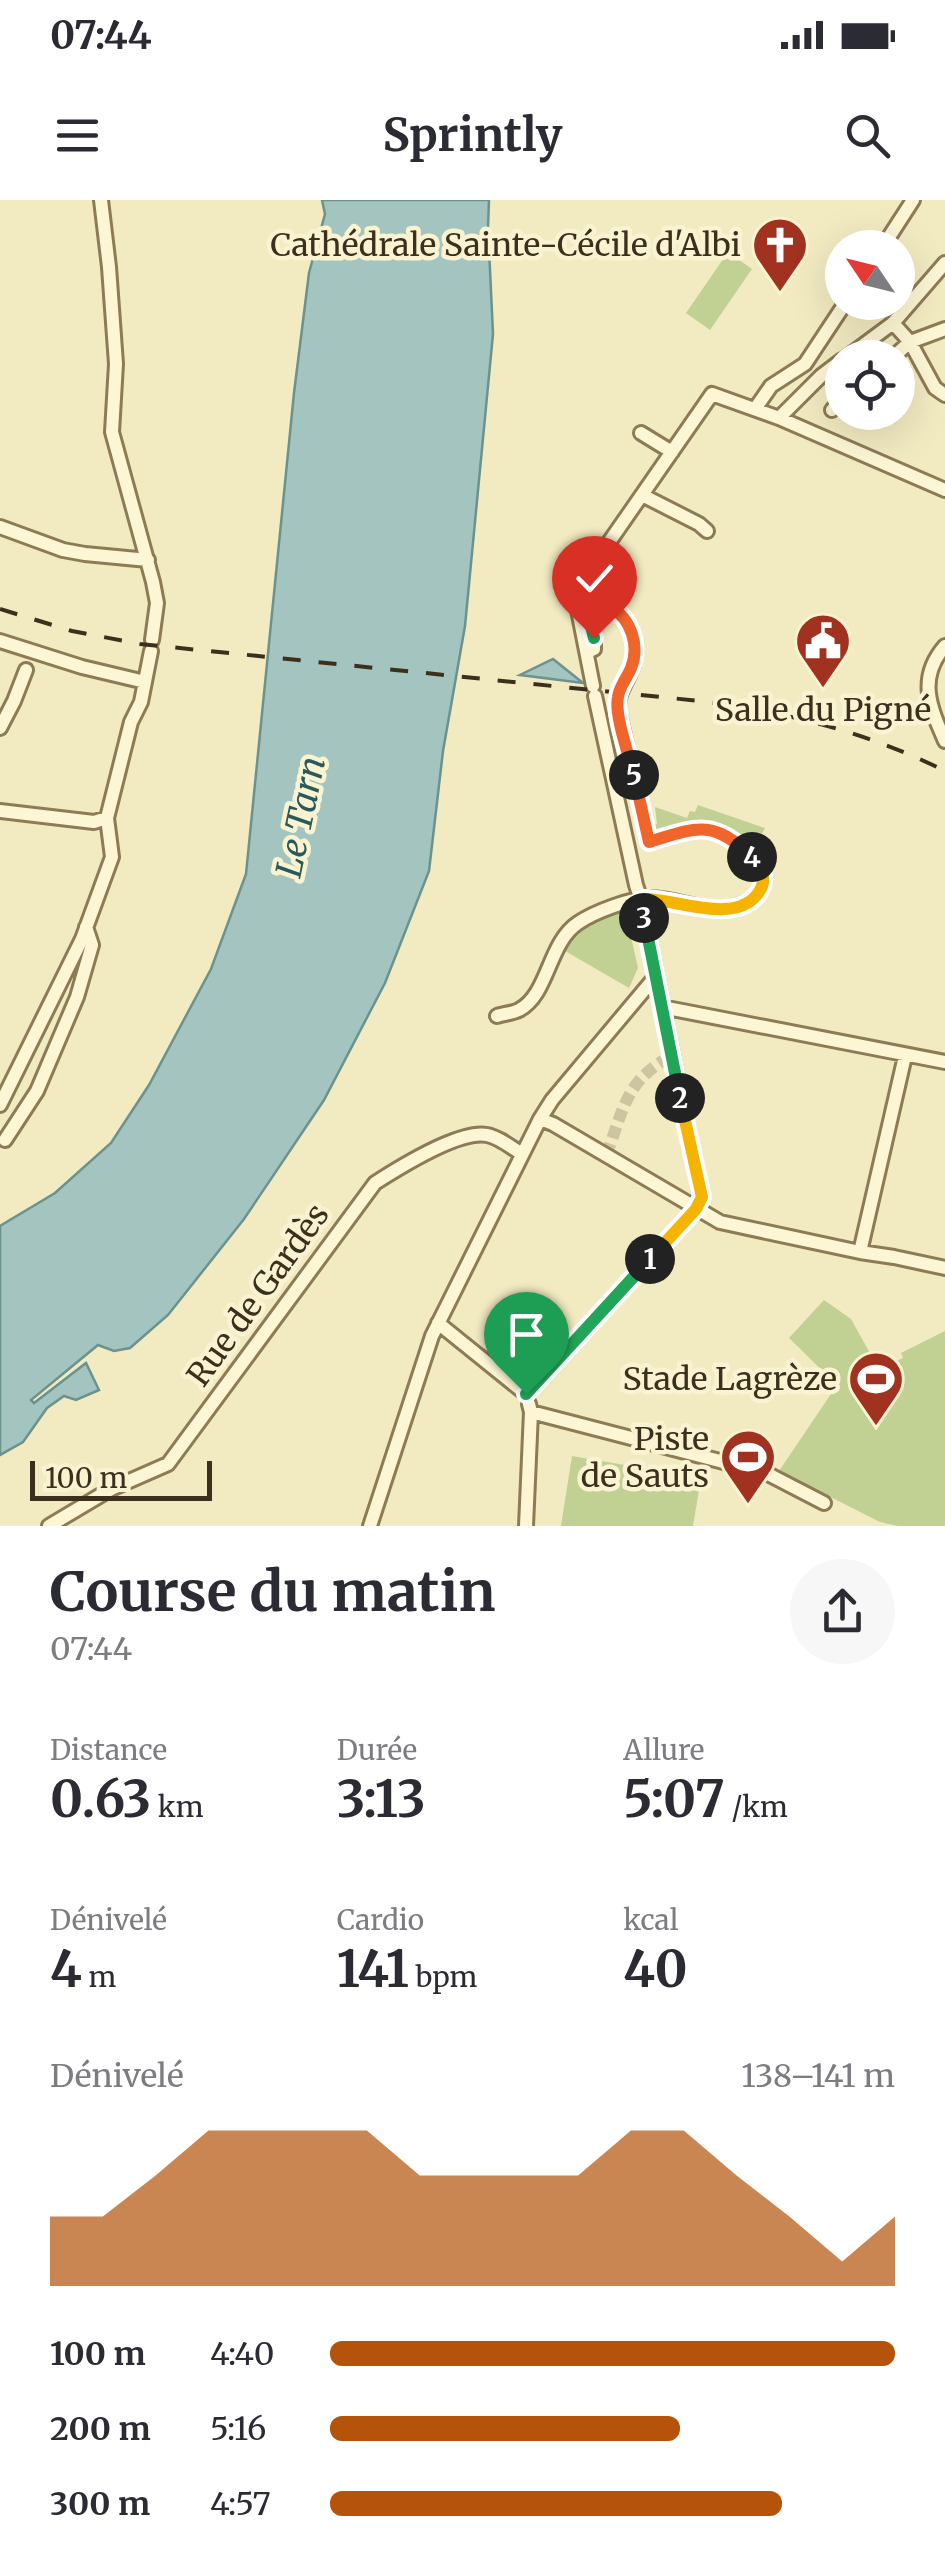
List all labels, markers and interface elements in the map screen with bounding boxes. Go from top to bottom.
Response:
text: 07:44 [50,12,152,59]
text: Sprintly [382,107,563,163]
icon: menu [50,108,105,163]
icon: search [840,108,895,163]
church icon: Cathédrale Sainte-Cécile d'Albi [750,215,810,294]
place label: Cathédrale Sainte-Cécile d'Albi [270,225,741,265]
north arrow [825,230,915,320]
map controls [825,230,915,430]
button: locate [825,340,915,430]
pin [552,536,637,639]
icon: check [567,551,622,606]
public building icon: Salle du Pigné [793,611,853,690]
place label: Salle du Pigné [715,690,931,730]
pin: 5 [609,750,659,800]
water label: Le Tarn [267,753,335,881]
text: 5 [626,757,642,793]
pin: 4 [727,832,777,882]
text: 4 [743,839,761,875]
pin: 3 [619,893,669,943]
text: 3 [636,900,652,936]
pin: 2 [655,1073,705,1123]
text: 2 [672,1080,688,1116]
street label: Rue de Gardès [178,1196,338,1394]
pin: 1 [625,1234,675,1284]
text: 1 [644,1241,656,1277]
pin [484,1292,569,1395]
icon: arrive [499,1307,554,1362]
sports icon: Stade Lagrèze [846,1349,906,1428]
place label: Stade Lagrèze [622,1359,837,1399]
place label: Piste de Sauts [581,1419,709,1496]
sports icon: Piste de Sauts [718,1427,778,1506]
scale bar [30,1456,212,1501]
text: 100 m [45,1460,127,1496]
text: Course du matin [50,1557,495,1626]
button: share [790,1559,895,1664]
text: 07:44 [50,1629,132,1669]
text: Distance [50,1732,167,1768]
text: Durée [337,1732,417,1768]
text: Allure [623,1732,704,1768]
text: 0.63 [50,1768,151,1831]
text: 3:13 [337,1768,426,1831]
text: 5:07 [623,1768,725,1831]
text: km [151,1789,203,1825]
text: /km [725,1789,788,1825]
text: Dénivelé [50,1902,167,1938]
text: Cardio [337,1902,424,1938]
text: kcal [623,1902,678,1938]
text: 4 [50,1938,82,2001]
text: 141 [337,1938,409,2001]
text: 40 [623,1938,688,2001]
text: m [82,1959,116,1995]
text: bpm [409,1959,477,1995]
text: Dénivelé [50,2056,184,2096]
text: 138–141 m [741,2056,895,2096]
text: 100 m [50,2334,146,2374]
text: 4:40 [210,2334,274,2374]
text: 200 m [50,2409,151,2449]
text: 5:16 [210,2409,266,2449]
text: 300 m [50,2484,150,2524]
text: 4:57 [210,2484,271,2524]

